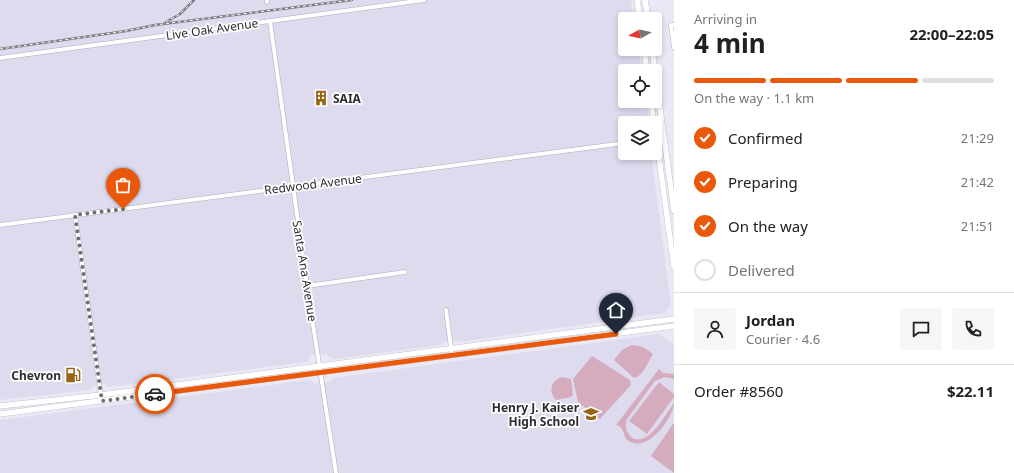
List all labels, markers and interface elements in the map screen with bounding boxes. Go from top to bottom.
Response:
text: Arriving in [694,10,757,28]
north arrow [618,12,662,56]
map controls [618,12,662,160]
street label: Live Oak Avenue [165,14,260,44]
text: 22:00–22:05 [909,24,994,44]
text: 4 min [694,25,766,61]
button: locate [618,64,662,108]
building icon: SAIA [312,89,330,107]
text: On the way · 1.1 km [694,89,814,107]
place label: SAIA [333,90,362,107]
button: layers [618,116,662,160]
icon: check [694,127,716,149]
text: Confirmed [728,128,803,148]
text: 21:29 [961,129,994,147]
pin [106,168,140,209]
street label: Redwood Avenue [263,170,363,198]
icon: check [694,171,716,193]
text: Preparing [728,172,798,192]
text: 21:42 [961,173,994,191]
icon: bag [112,174,134,196]
icon: check [694,215,716,237]
text: On the way [728,216,808,236]
text: 21:51 [961,217,994,235]
street label: Santa Ana Avenue [289,219,321,323]
text: Delivered [728,260,795,280]
pin [599,293,633,334]
icon: home [605,299,627,321]
button: person [694,308,736,350]
button: chat [900,308,942,350]
button: phone [952,308,994,350]
text: Jordan [746,310,795,330]
text: Courier · 4.6 [746,330,820,348]
fuel station icon: Chevron [64,366,82,384]
place label: Chevron [11,367,61,384]
courier [135,374,175,414]
text: Order #8560 [694,381,783,401]
text: $22.11 [947,381,994,401]
icon: car [144,383,166,405]
place label: Henry J. Kaiser High School [492,399,580,430]
school or university icon: Henry J. Kaiser High School [582,405,600,423]

